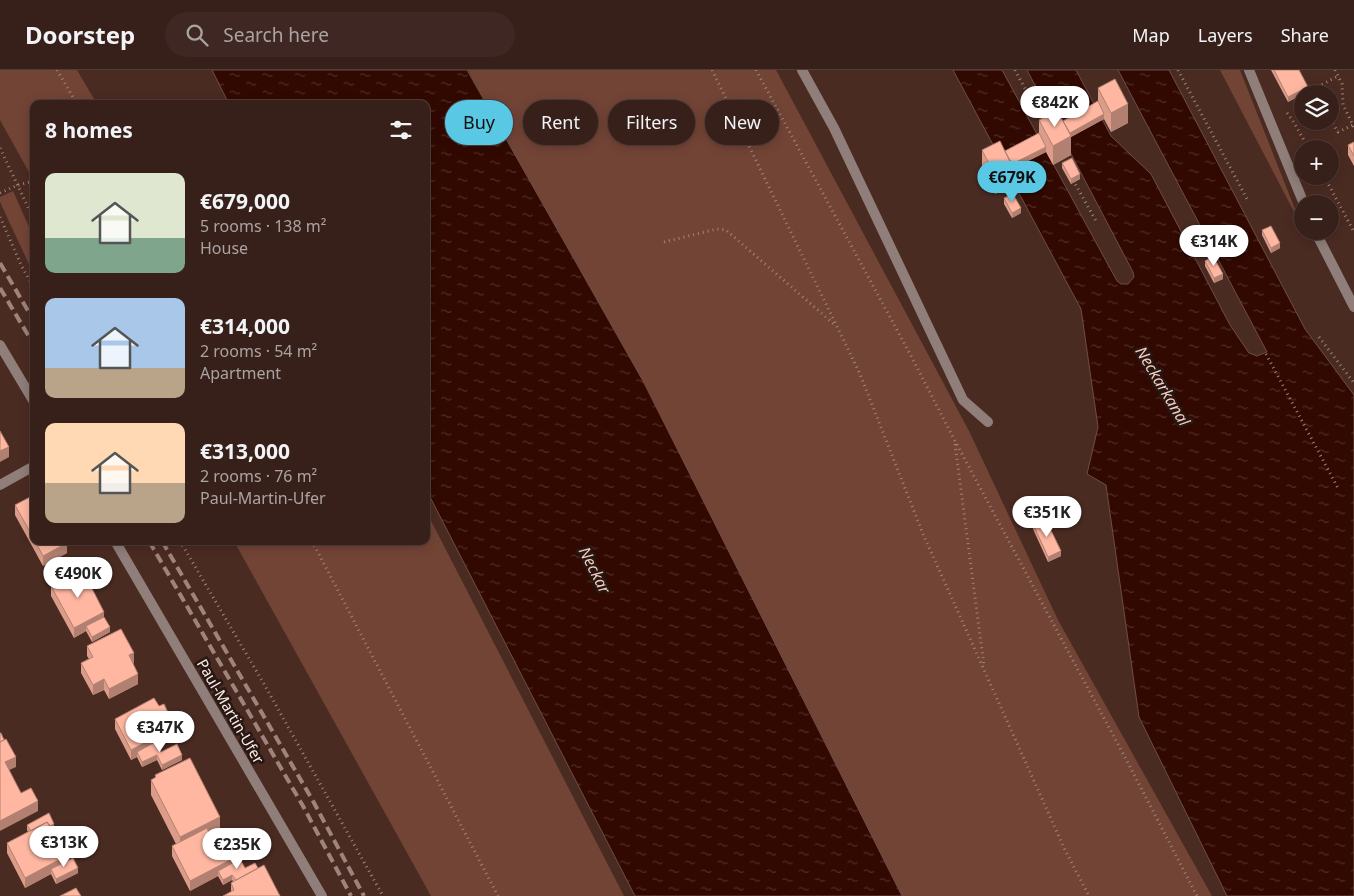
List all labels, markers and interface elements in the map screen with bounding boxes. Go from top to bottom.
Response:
search box [165,12,515,57]
text: Doorstep [25,18,135,51]
icon: search [183,21,211,49]
text: Search here [223,22,329,48]
text: Map [1132,23,1170,47]
text: Layers [1198,23,1253,47]
text: Share [1281,23,1329,47]
pin: €842K [1020,85,1090,128]
map controls [1294,85,1339,240]
button: layers [1294,85,1339,130]
text: €842K [1031,91,1079,113]
chip: Buy [445,100,513,145]
chip: Rent [523,100,598,145]
chip: Filters [608,100,695,145]
chip: New [705,100,779,145]
text: 8 homes [45,116,133,144]
icon: filters [387,116,415,144]
button: + [1294,140,1339,185]
pin: €679K [977,160,1047,203]
text: €679K [988,166,1036,188]
text: €679,000 [200,187,290,215]
icon: home [85,193,145,253]
button: − [1294,195,1339,240]
text: 5 rooms · 138 m² [200,215,326,237]
pin: €314K [1179,224,1249,267]
text: €314K [1190,230,1238,252]
text: House [200,237,248,259]
text: €314,000 [200,312,290,340]
icon: home [85,318,145,378]
text: 2 rooms · 54 m² [200,340,317,362]
water label: Neckarkanal [1131,342,1196,431]
text: Apartment [200,362,281,384]
text: €313,000 [200,437,290,465]
icon: home [85,443,145,503]
text: 2 rooms · 76 m² [200,465,317,487]
text: Paul-Martin-Ufer [200,487,326,509]
pin: €351K [1012,496,1082,538]
text: €351K [1023,501,1071,523]
water label: Neckar [574,543,616,598]
pin: €490K [43,556,113,599]
text: €490K [54,562,102,584]
street label: Paul-Martin-Ufer [193,655,269,767]
pin: €347K [125,710,195,753]
text: €347K [136,716,184,738]
pin: €313K [29,826,99,868]
pin: €235K [202,828,272,870]
text: €313K [40,831,88,853]
text: €235K [213,833,261,855]

